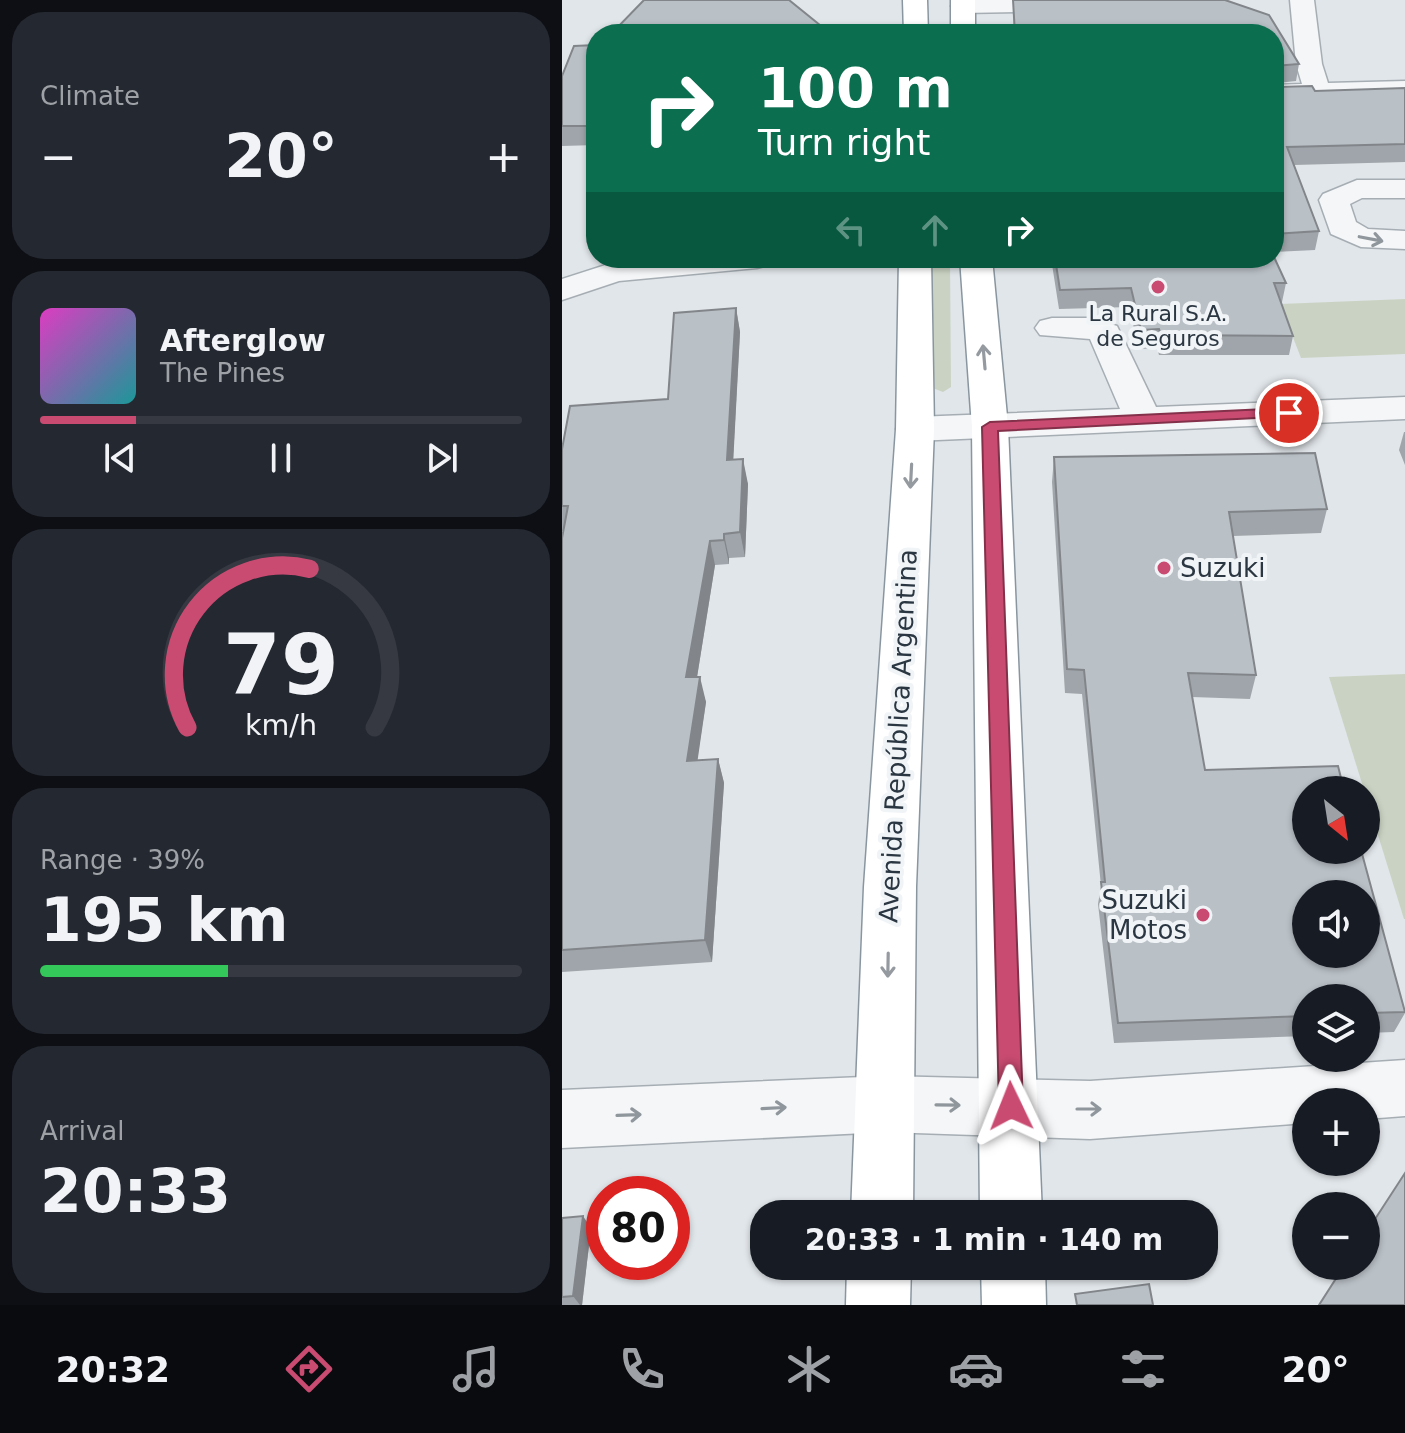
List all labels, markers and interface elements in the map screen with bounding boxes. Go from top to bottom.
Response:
text: 100 m [758,55,953,120]
icon: right [626,56,730,160]
text: Climate [40,81,140,111]
text: 20° [224,121,338,191]
text: Turn right [758,122,930,163]
text: − [40,131,77,182]
text: + [485,131,522,182]
icon: left [829,208,873,252]
icon: ahead [913,208,957,252]
icon: right [997,208,1041,252]
one-way arrow [1358,232,1384,247]
marker: La Rural S.A. de Seguros [1149,278,1167,296]
place label: La Rural S.A. de Seguros [1088,301,1228,351]
text: Afterglow [160,323,326,358]
one-way arrow [977,344,992,371]
text: The Pines [160,358,285,388]
pin [1255,379,1323,447]
icon: arrive [1267,391,1311,435]
icon: previous [98,436,142,480]
icon: pause [259,436,303,480]
icon: next [420,436,464,480]
one-way arrow [903,462,918,489]
street label: Avenida República Argentina [873,548,923,924]
place label: Suzuki [1180,553,1265,583]
marker: Suzuki [1155,559,1173,577]
text: 79 [223,617,339,714]
text: km/h [245,709,317,743]
north arrow [1292,776,1380,864]
map controls [1292,776,1380,1280]
text: Range · 39% [40,845,205,875]
button: sound [1292,880,1380,968]
text: 195 km [40,885,289,955]
place label: Suzuki Motos [1102,885,1187,945]
marker: Suzuki Motos [1194,906,1212,924]
one-way arrow [881,951,896,978]
button: layers [1292,984,1380,1072]
position arrow [969,1064,1053,1148]
button: + [1292,1088,1380,1176]
one-way arrow [934,1097,961,1113]
one-way arrow [760,1101,787,1116]
one-way arrow [1075,1101,1102,1117]
one-way arrow [615,1108,642,1123]
text: Arrival [40,1116,124,1146]
text: 20:33 [40,1156,231,1226]
speed limit sign: 80 [586,1176,690,1280]
button: − [1292,1192,1380,1280]
text: 20:33 · 1 min · 140 m [805,1222,1163,1257]
icon: directions [281,1341,337,1397]
icon: music [448,1341,504,1397]
icon: phone [614,1341,670,1397]
icon: climate [781,1341,837,1397]
icon: car [948,1341,1004,1397]
icon: filters [1115,1341,1171,1397]
text: 20:32 [55,1349,170,1390]
text: 20° [1281,1349,1350,1390]

